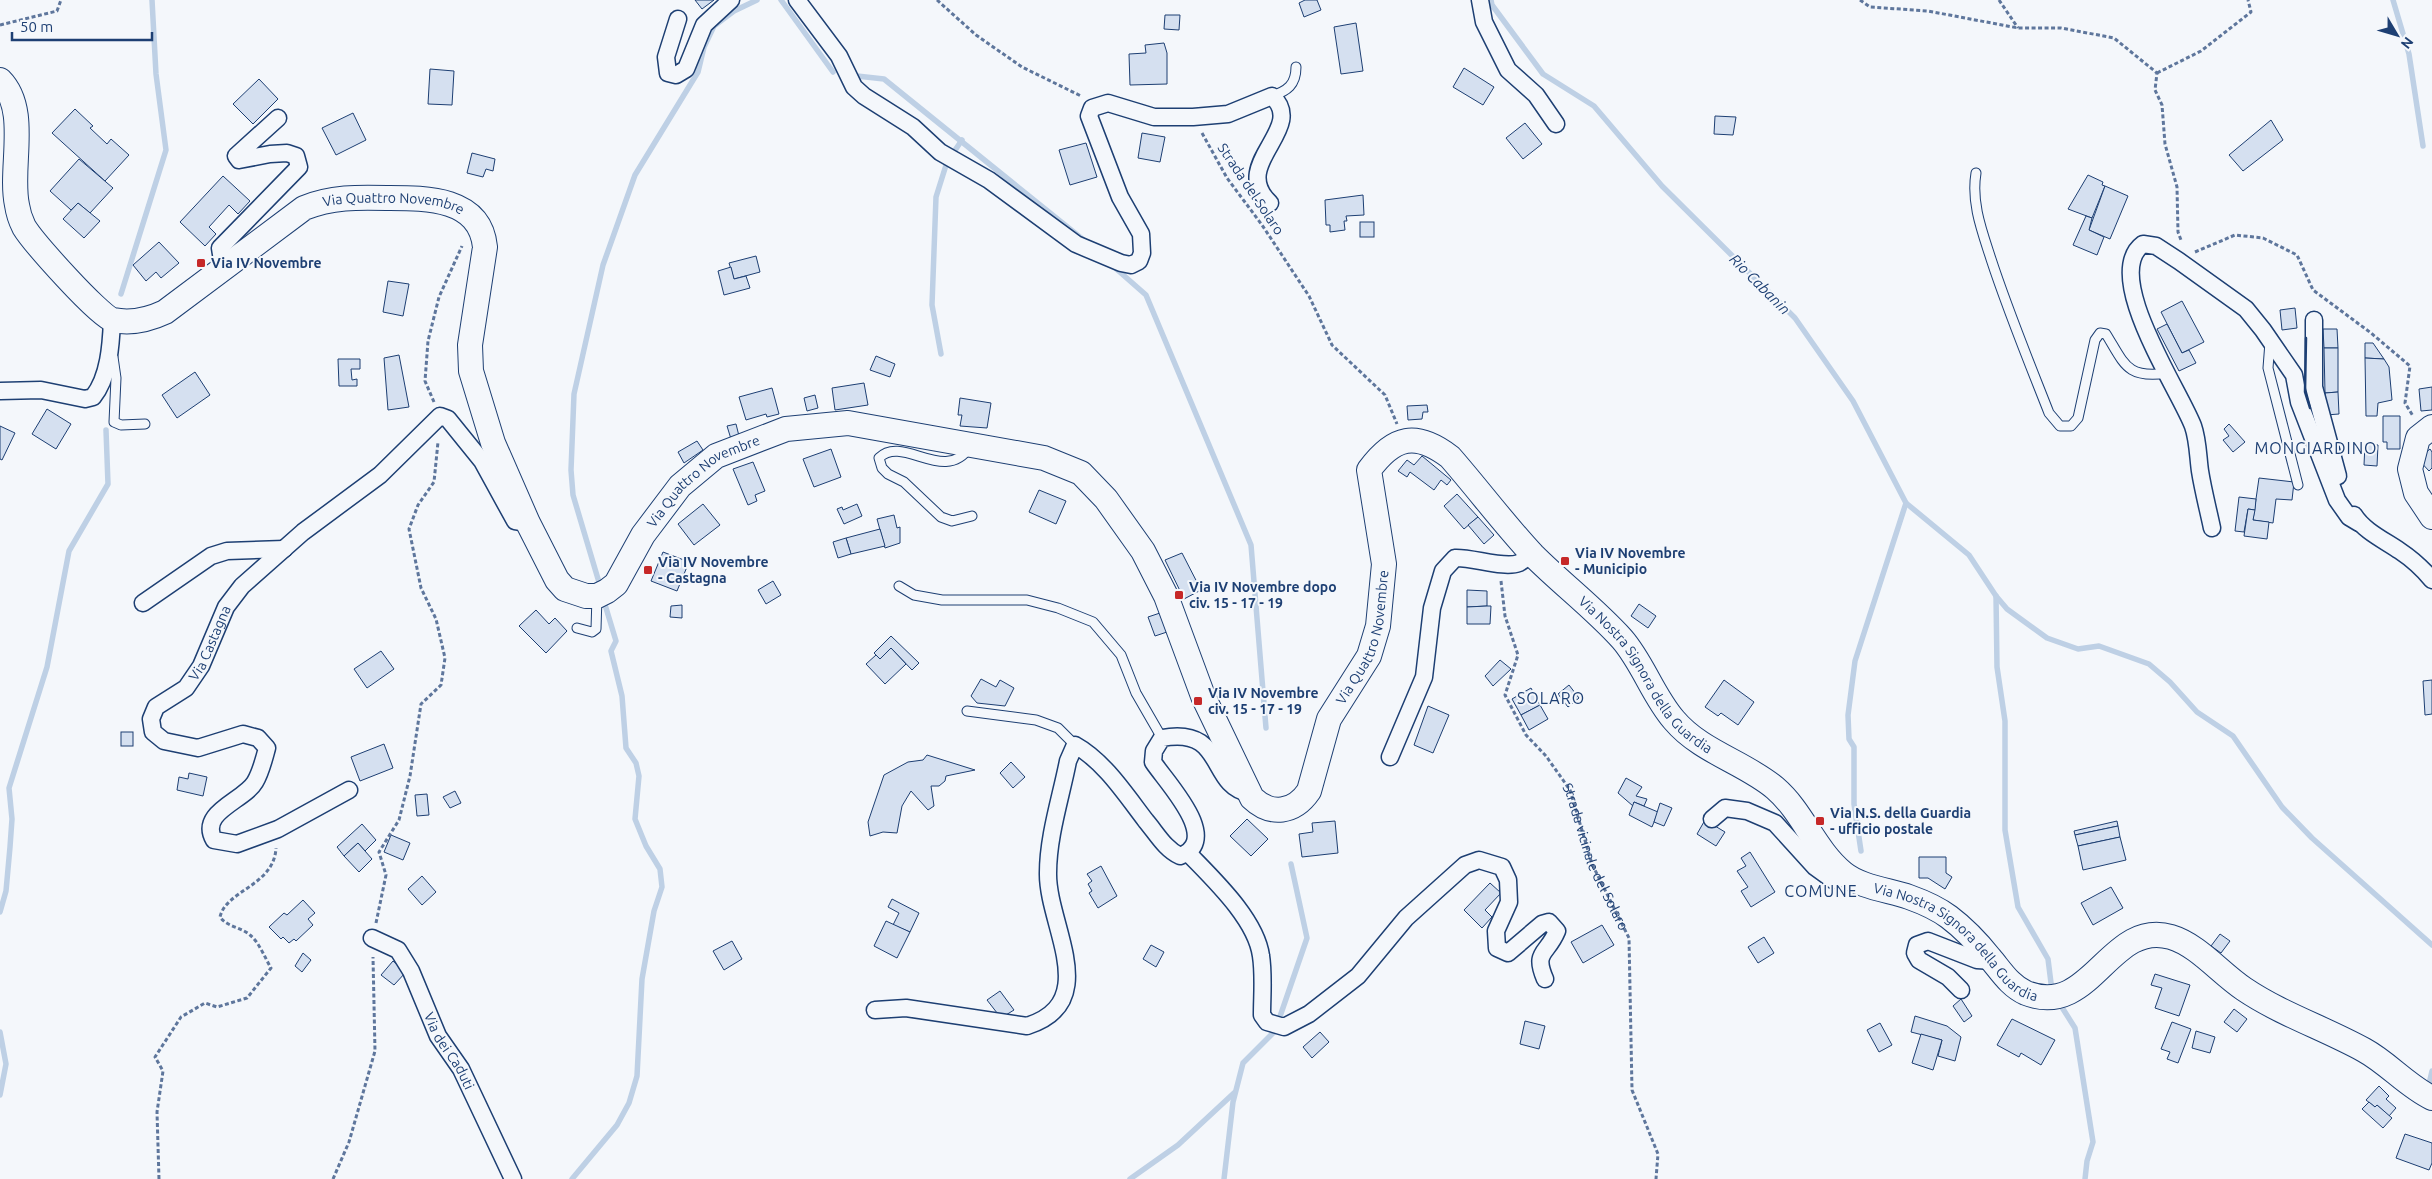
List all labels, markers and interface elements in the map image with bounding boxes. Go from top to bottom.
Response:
scale bar [12,10,152,42]
north arrow [2372,10,2422,60]
text: 50 m [20,18,53,35]
text: N [2398,34,2417,52]
street label: Strada del Solaro [1215,140,1287,238]
street label: Via Quattro Novembre [321,190,467,217]
water label: Rio Cabanin [1726,250,1794,318]
place label: Via IV Novembre [211,255,322,271]
marker: Via IV Novembre [195,257,207,269]
street label: Via Quattro Novembre [644,432,762,531]
district label: MONGIARDINO [2254,439,2378,457]
place label: Via IV Novembre - Municipio [1575,545,1686,577]
place label: Via IV Novembre - Castagna [658,554,769,586]
marker: Via IV Novembre - Municipio [1559,555,1571,567]
marker: Via IV Novembre - Castagna [642,564,654,576]
street label: Via Quattro Novembre [1333,569,1391,707]
place label: Via IV Novembre dopo civ. 15 - 17 - 19 [1189,579,1337,611]
marker: Via IV Novembre dopo civ. 15 - 17 - 19 [1173,589,1185,601]
street label: Via Nostra Signora della Guardia [1575,593,1715,756]
street label: Via Castagna [185,603,234,684]
place label: Via IV Novembre civ. 15 - 17 - 19 [1208,685,1319,717]
district label: SOLARO [1517,689,1585,707]
marker: Via IV Novembre civ. 15 - 17 - 19 [1192,695,1204,707]
street label: Strada vicinale del Solaro [1560,780,1632,933]
place label: Via N.S. della Guardia - ufficio postale [1830,805,1971,837]
marker: Via N.S. della Guardia - ufficio postale [1814,815,1826,827]
street label: Via Nostra Signora della Guardia [1872,880,2039,1004]
district label: COMUNE [1784,882,1858,900]
street label: Via dei Caduti [421,1010,477,1092]

